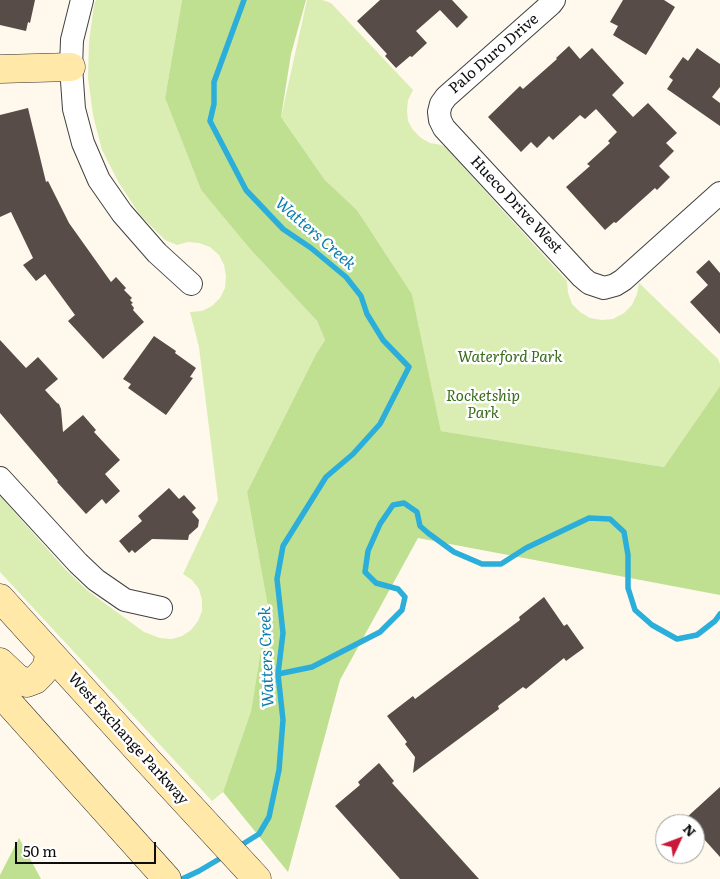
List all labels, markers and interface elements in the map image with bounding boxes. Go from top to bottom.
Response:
street label: Palo Duro Drive [445,10,543,98]
street label: Hueco Drive West [466,153,566,257]
water label: Watters Creek [271,194,359,274]
park label: Waterford Park [458,349,562,367]
park label: Rocketship Park [446,388,520,423]
water label: Watters Creek [256,606,278,708]
street label: West Exchange Parkway [64,669,192,809]
north arrow [655,814,705,864]
text: N [679,818,702,841]
scale bar [18,832,159,864]
text: 50 m [23,839,57,862]

